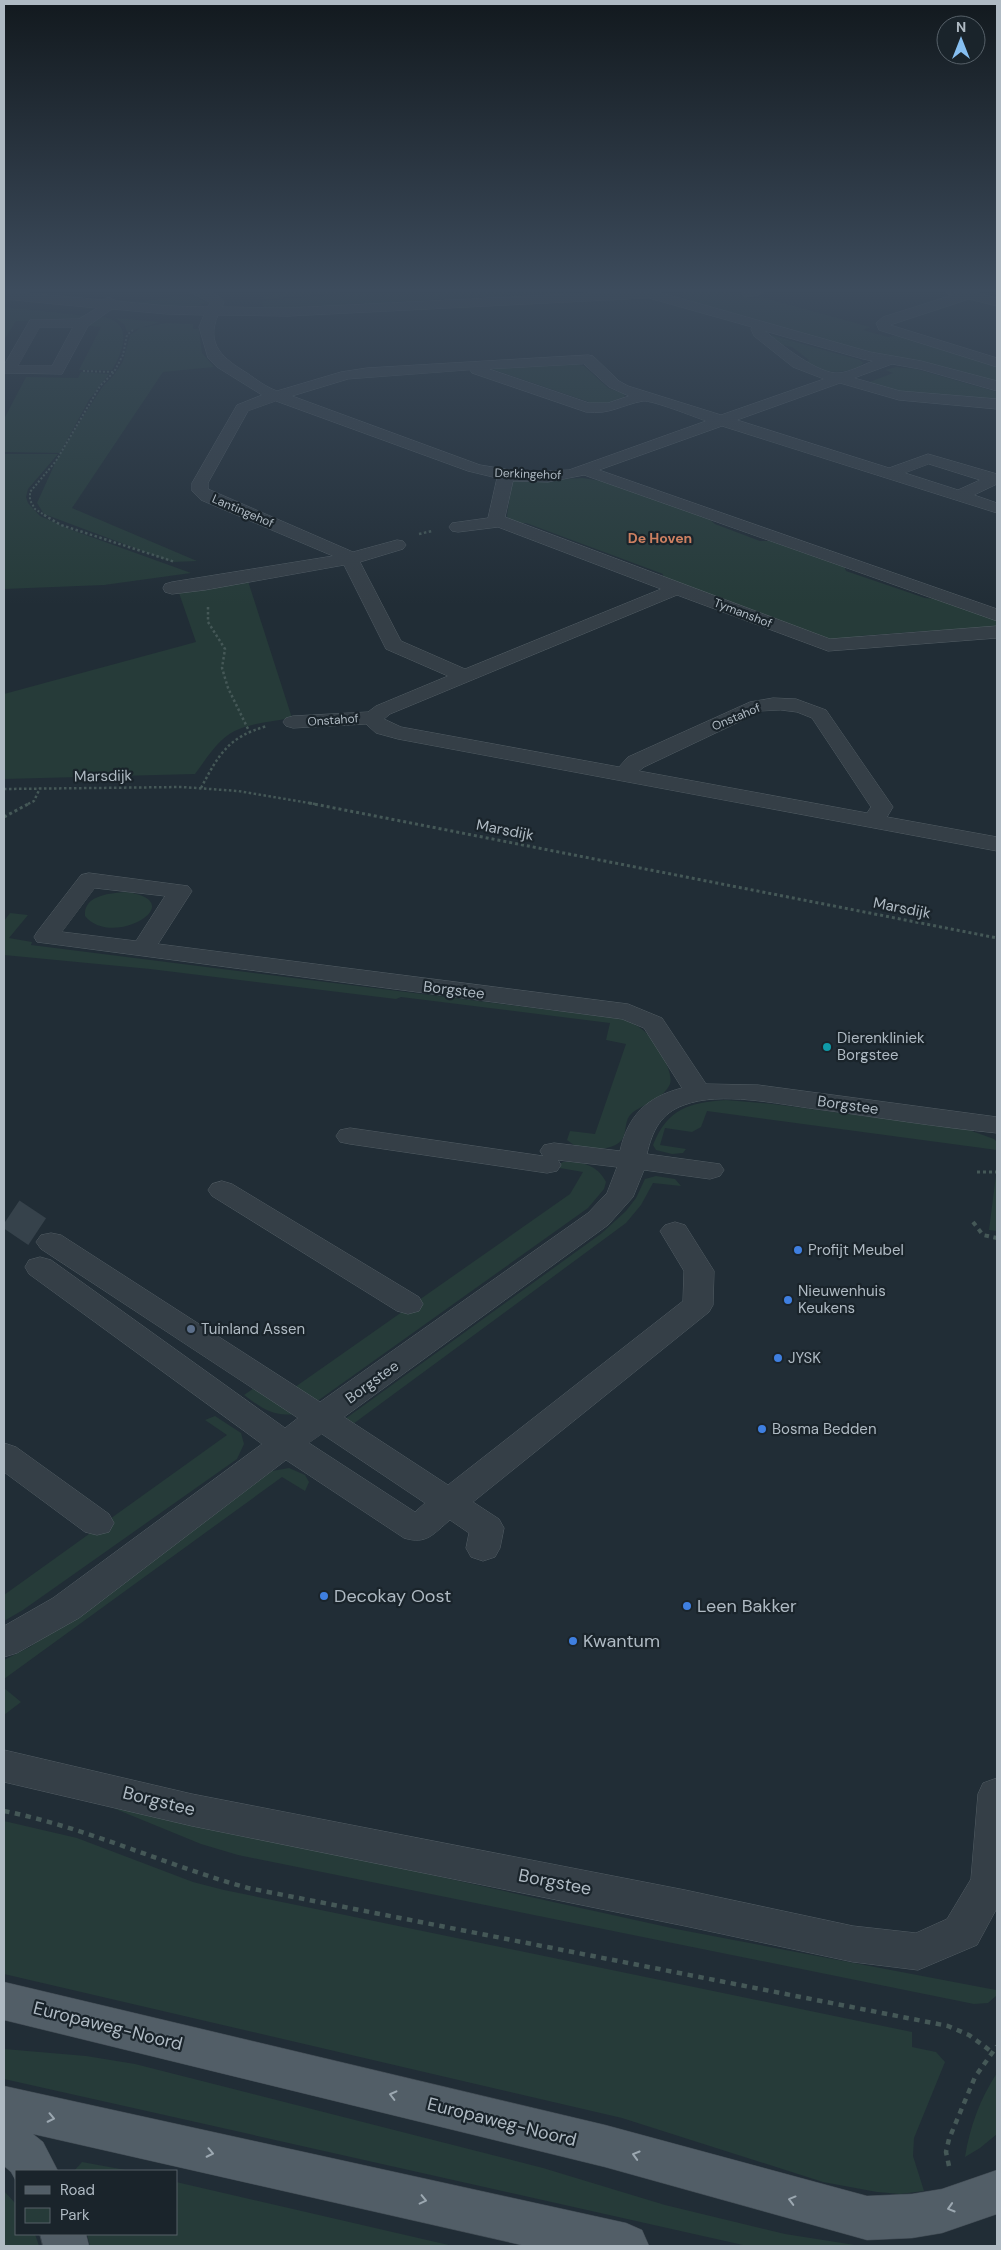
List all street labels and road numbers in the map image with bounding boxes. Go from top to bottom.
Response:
street label: Derkingehof [494,465,562,483]
street label: Lantingehof [210,491,276,531]
street label: Tymanshof [712,595,774,631]
street label: Onstahof [709,700,763,734]
street label: Onstahof [307,710,359,730]
street label: Marsdijk [74,765,133,787]
street label: Marsdijk [475,815,536,845]
street label: Marsdijk [872,893,933,923]
street label: Borgstee [422,976,486,1004]
street label: Borgstee [816,1091,880,1119]
street label: Borgstee [341,1356,403,1408]
street label: Borgstee [120,1780,198,1822]
street label: Borgstee [516,1863,594,1901]
street label: Europaweg-Noord [31,1996,185,2056]
street label: Europaweg-Noord [425,2092,579,2152]

